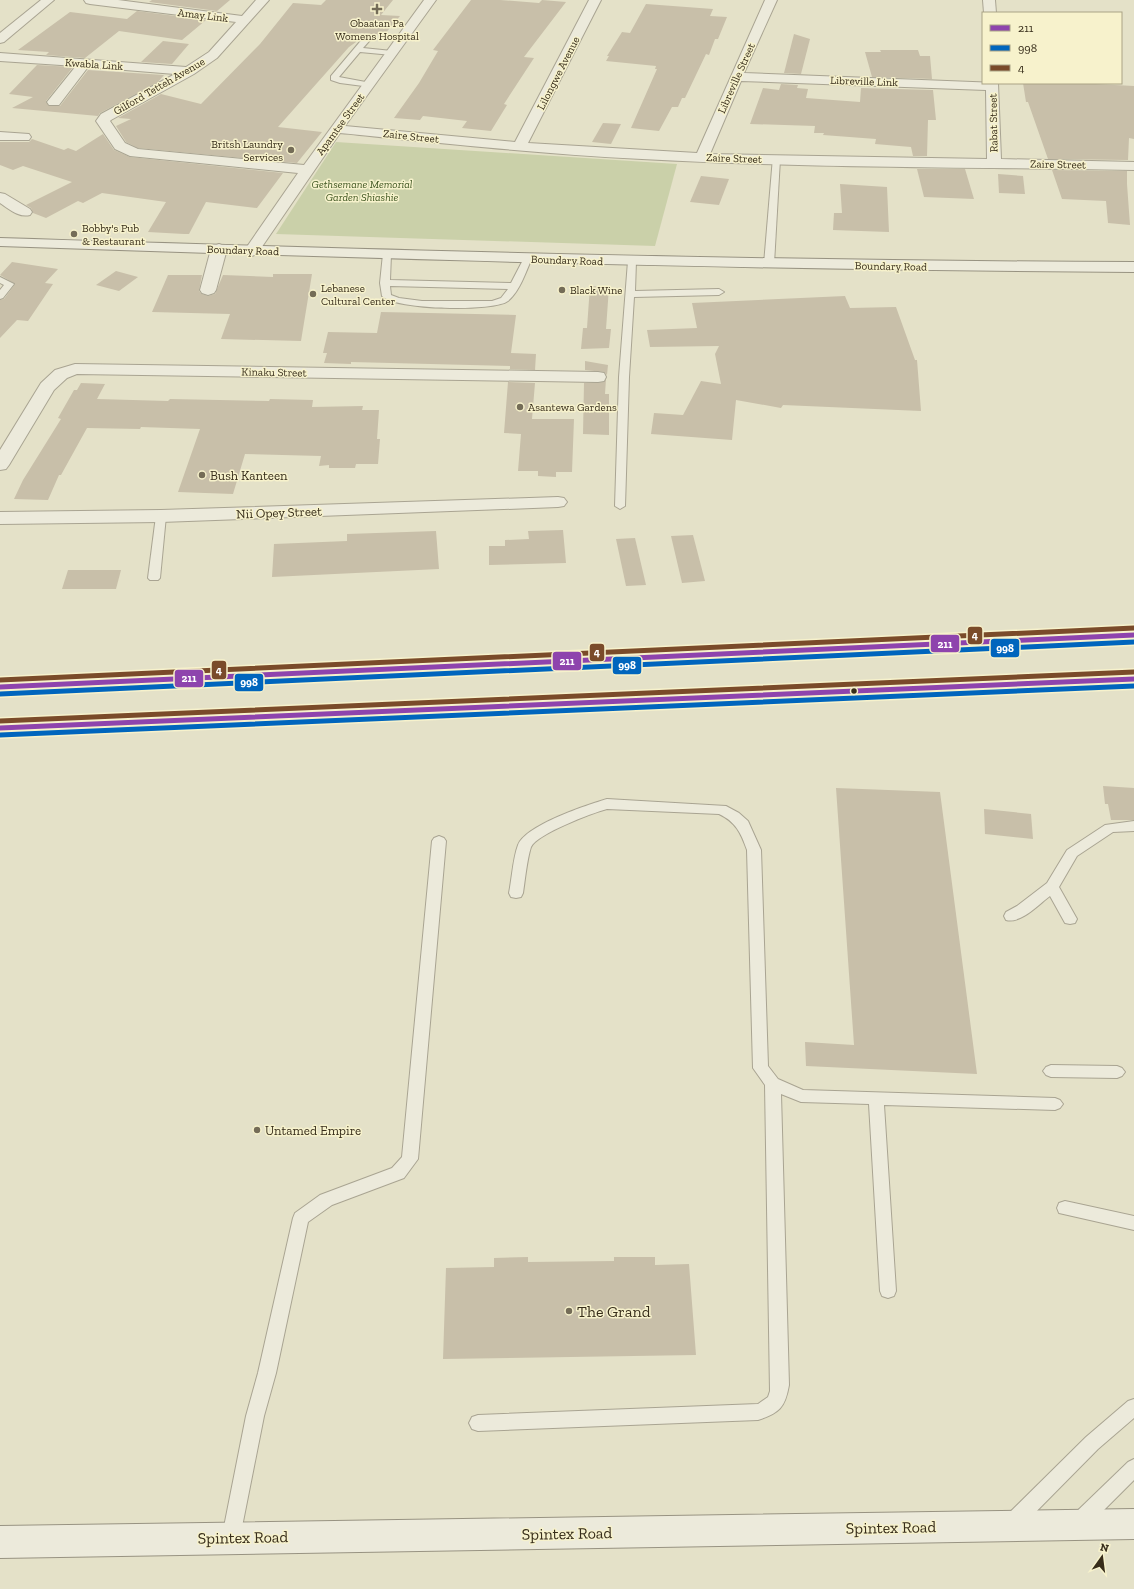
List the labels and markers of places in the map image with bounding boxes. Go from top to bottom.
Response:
marker: Obaatan Pa Womens Hospital [371,3,383,15]
place label: Obaatan Pa Womens Hospital [335,17,419,43]
place label: Britsh Laundry Services [211,138,283,164]
marker: Britsh Laundry Services [286,145,296,155]
place label: Bobby's Pub & Restaurant [82,222,146,248]
marker: Bobby's Pub & Restaurant [69,229,79,239]
place label: Lebanese Cultural Center [321,282,396,308]
place label: Black Wine [570,284,622,297]
marker: Black Wine [557,285,567,295]
marker: Lebanese Cultural Center [308,289,318,299]
place label: Asantewa Gardens [528,401,617,414]
marker: Asantewa Gardens [515,402,525,412]
place label: Bush Kanteen [210,468,288,483]
marker: Bush Kanteen [197,470,207,480]
unlabelled marker [849,686,859,696]
place label: Untamed Empire [265,1123,361,1138]
marker: Untamed Empire [252,1125,262,1135]
place label: The Grand [577,1302,651,1321]
marker: The Grand [564,1306,574,1316]

